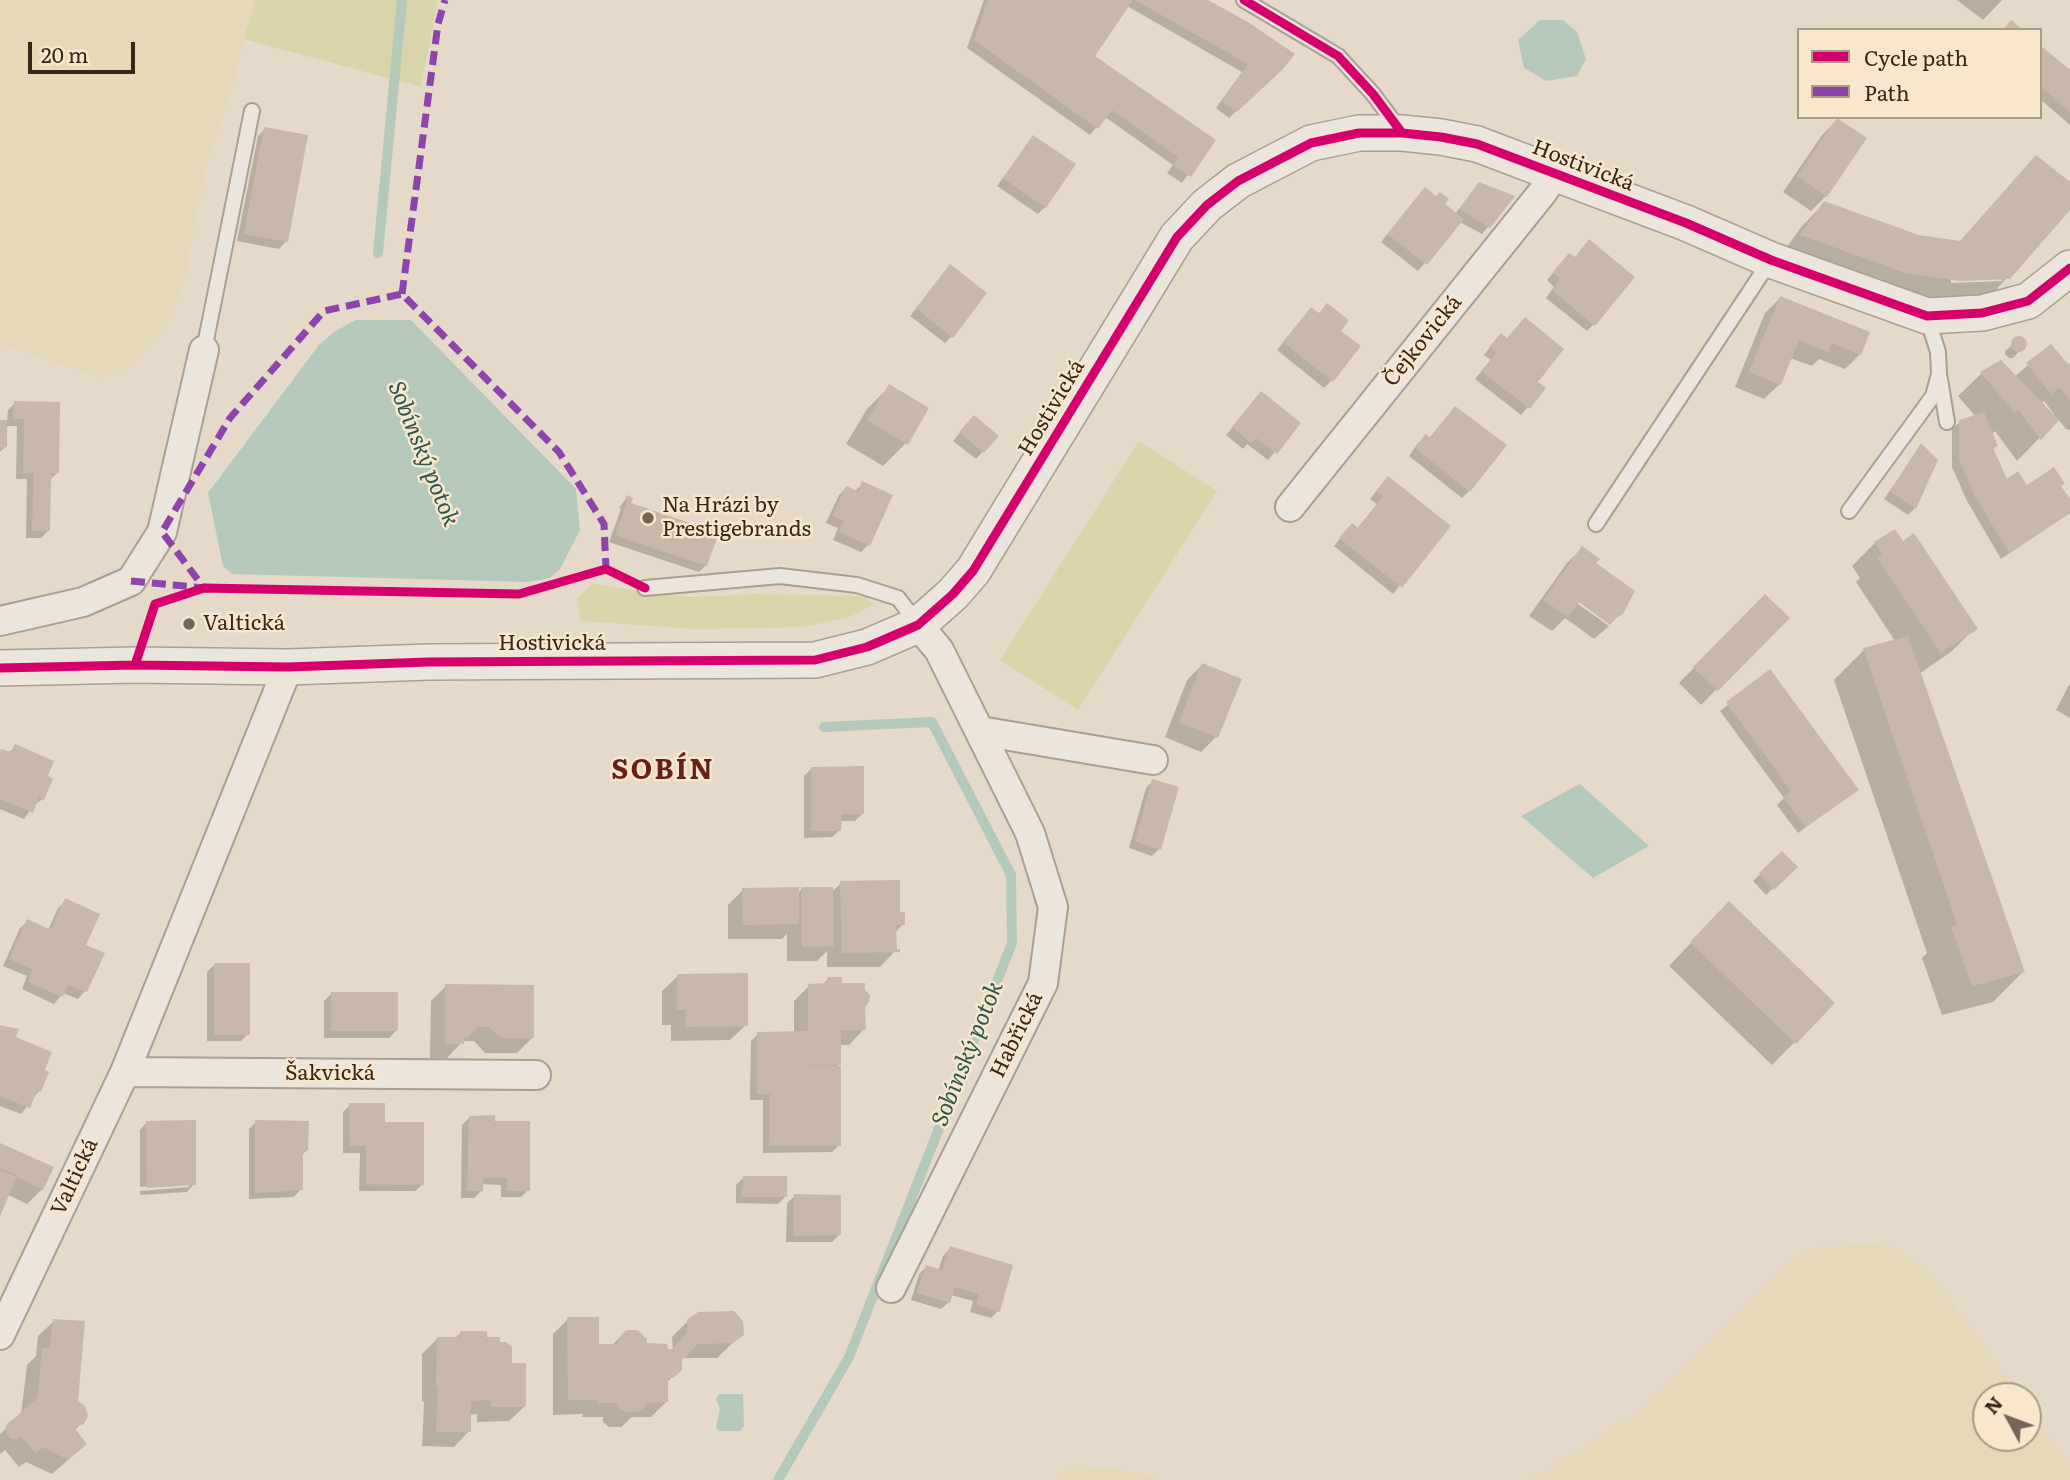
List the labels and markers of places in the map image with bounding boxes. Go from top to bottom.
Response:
place label: Na Hrázi by Prestigebrands [662,493,811,543]
marker: Na Hrázi by Prestigebrands [640,510,656,526]
place label: Valtická [203,611,285,637]
marker: Valtická [181,616,197,632]

